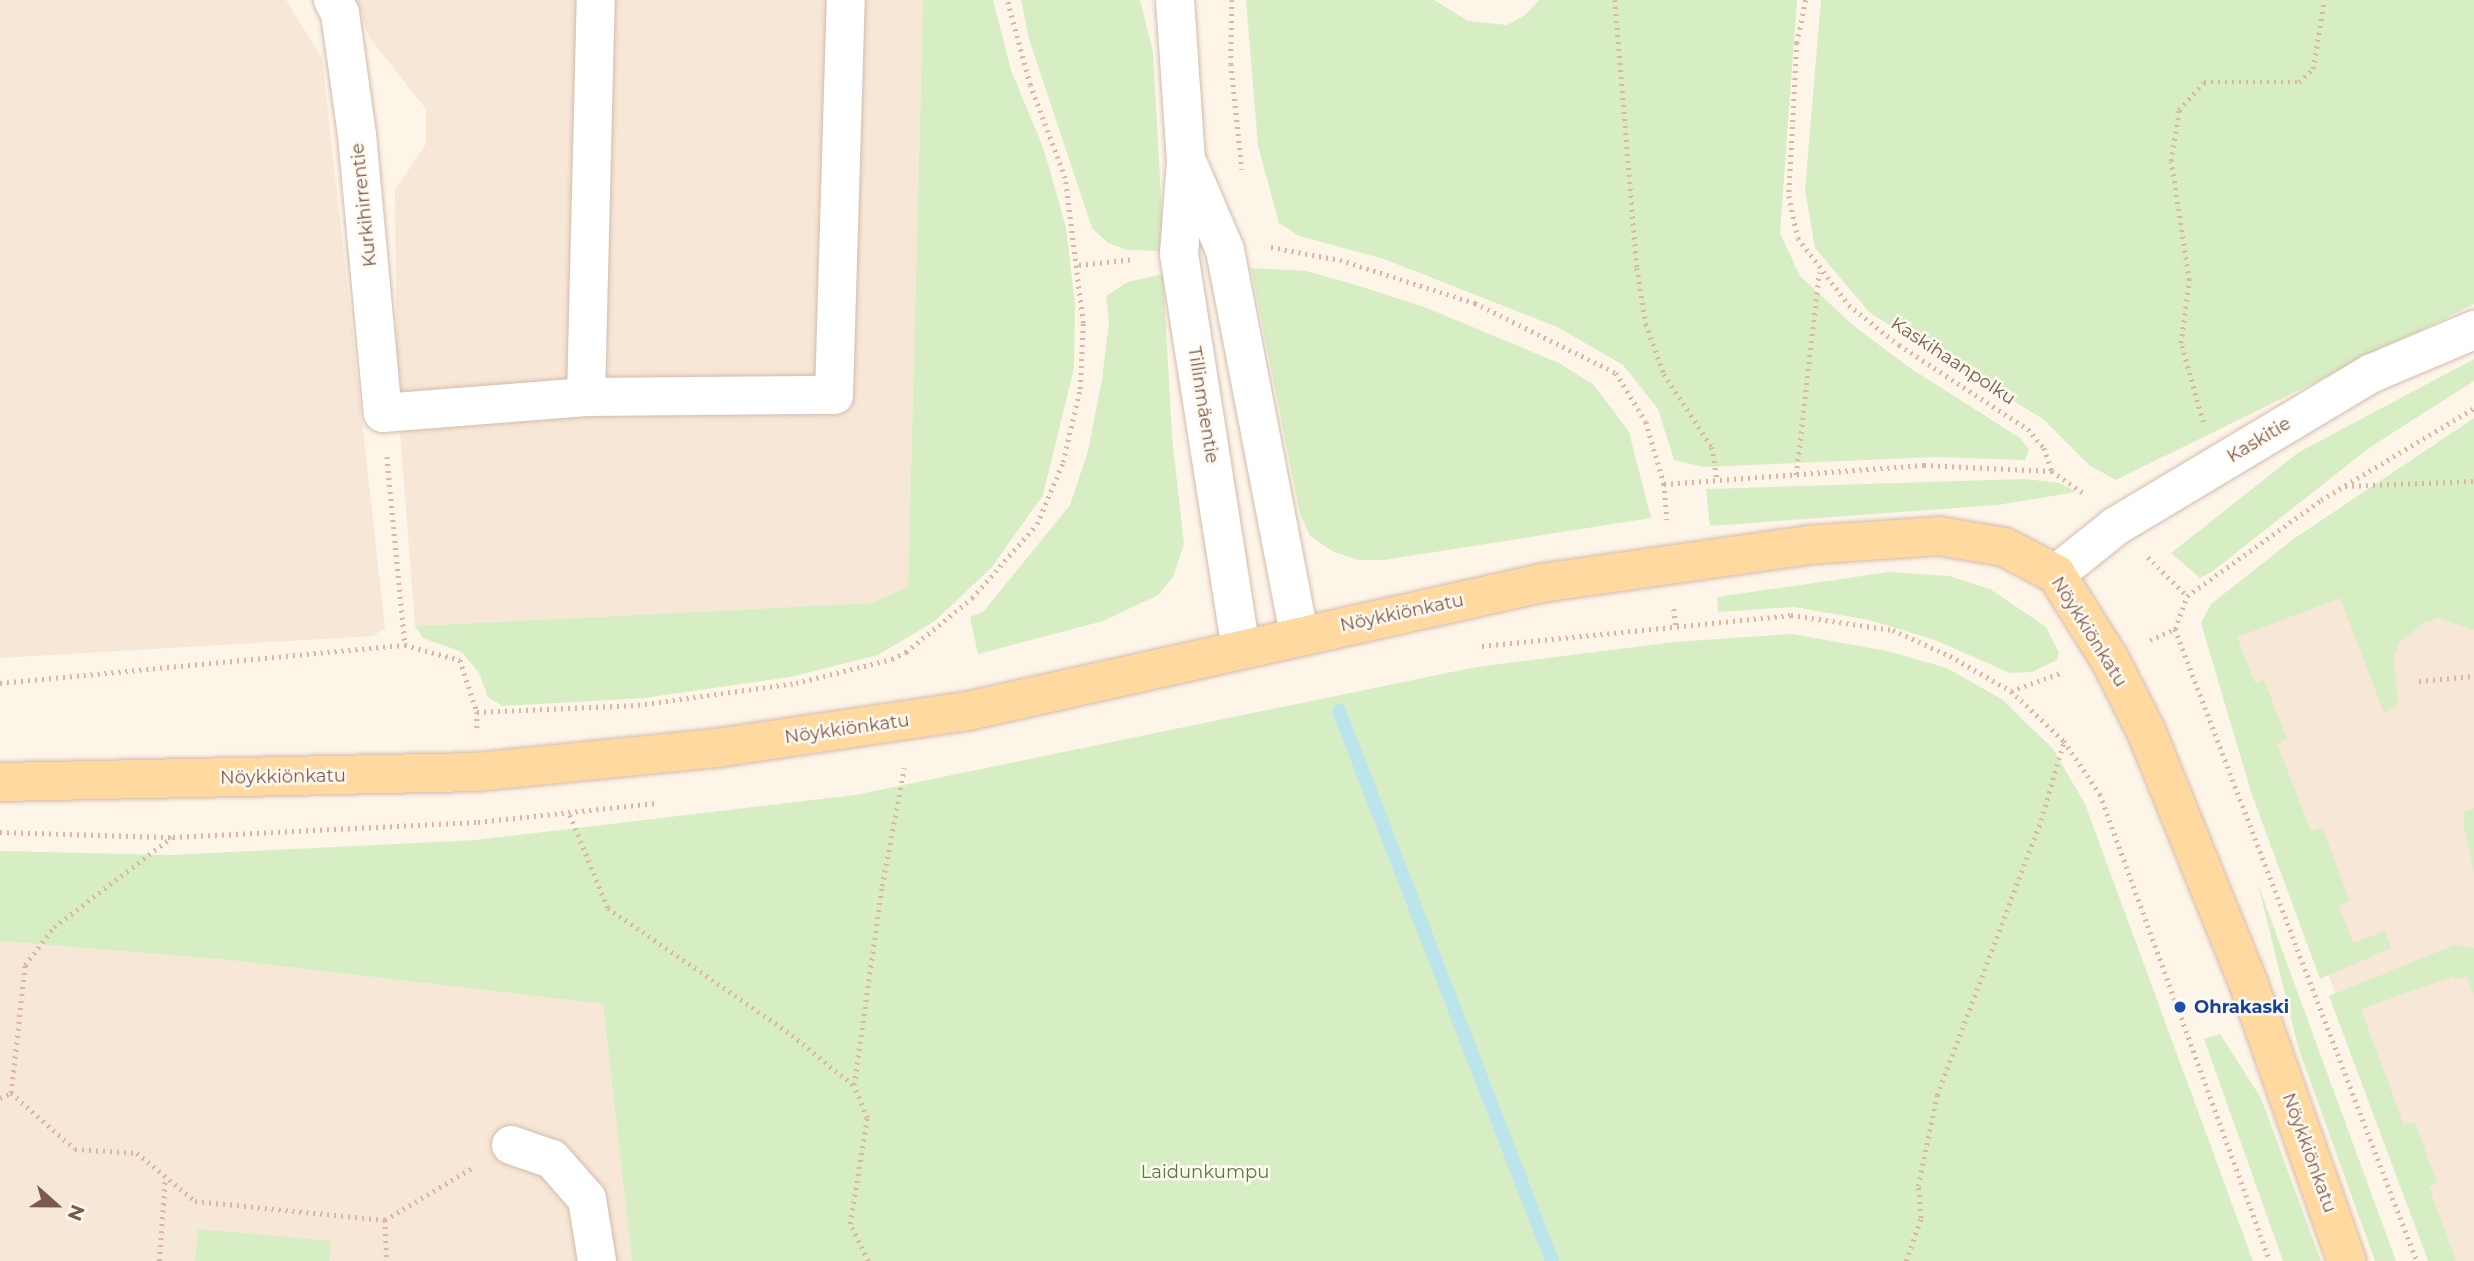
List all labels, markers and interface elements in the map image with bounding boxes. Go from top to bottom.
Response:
street label: Kurkihirrentie [347,142,381,268]
street label: Kaskihaanpolku [1887,313,2019,409]
street label: Tillinmäentie [1183,345,1223,465]
street label: Kaskitie [2223,413,2295,467]
street label: Nöykkiönkatu [2046,573,2132,691]
street label: Nöykkiönkatu [1338,589,1466,637]
street label: Nöykkiönkatu [783,710,911,748]
street label: Nöykkiönkatu [220,765,346,789]
place label: Ohrakaski [2194,996,2289,1018]
marker: Ohrakaski [2172,999,2188,1015]
street label: Nöykkiönkatu [2277,1090,2341,1216]
park label: Laidunkumpu [1141,1161,1269,1183]
north arrow [21,1170,91,1240]
text: N [63,1201,90,1224]

